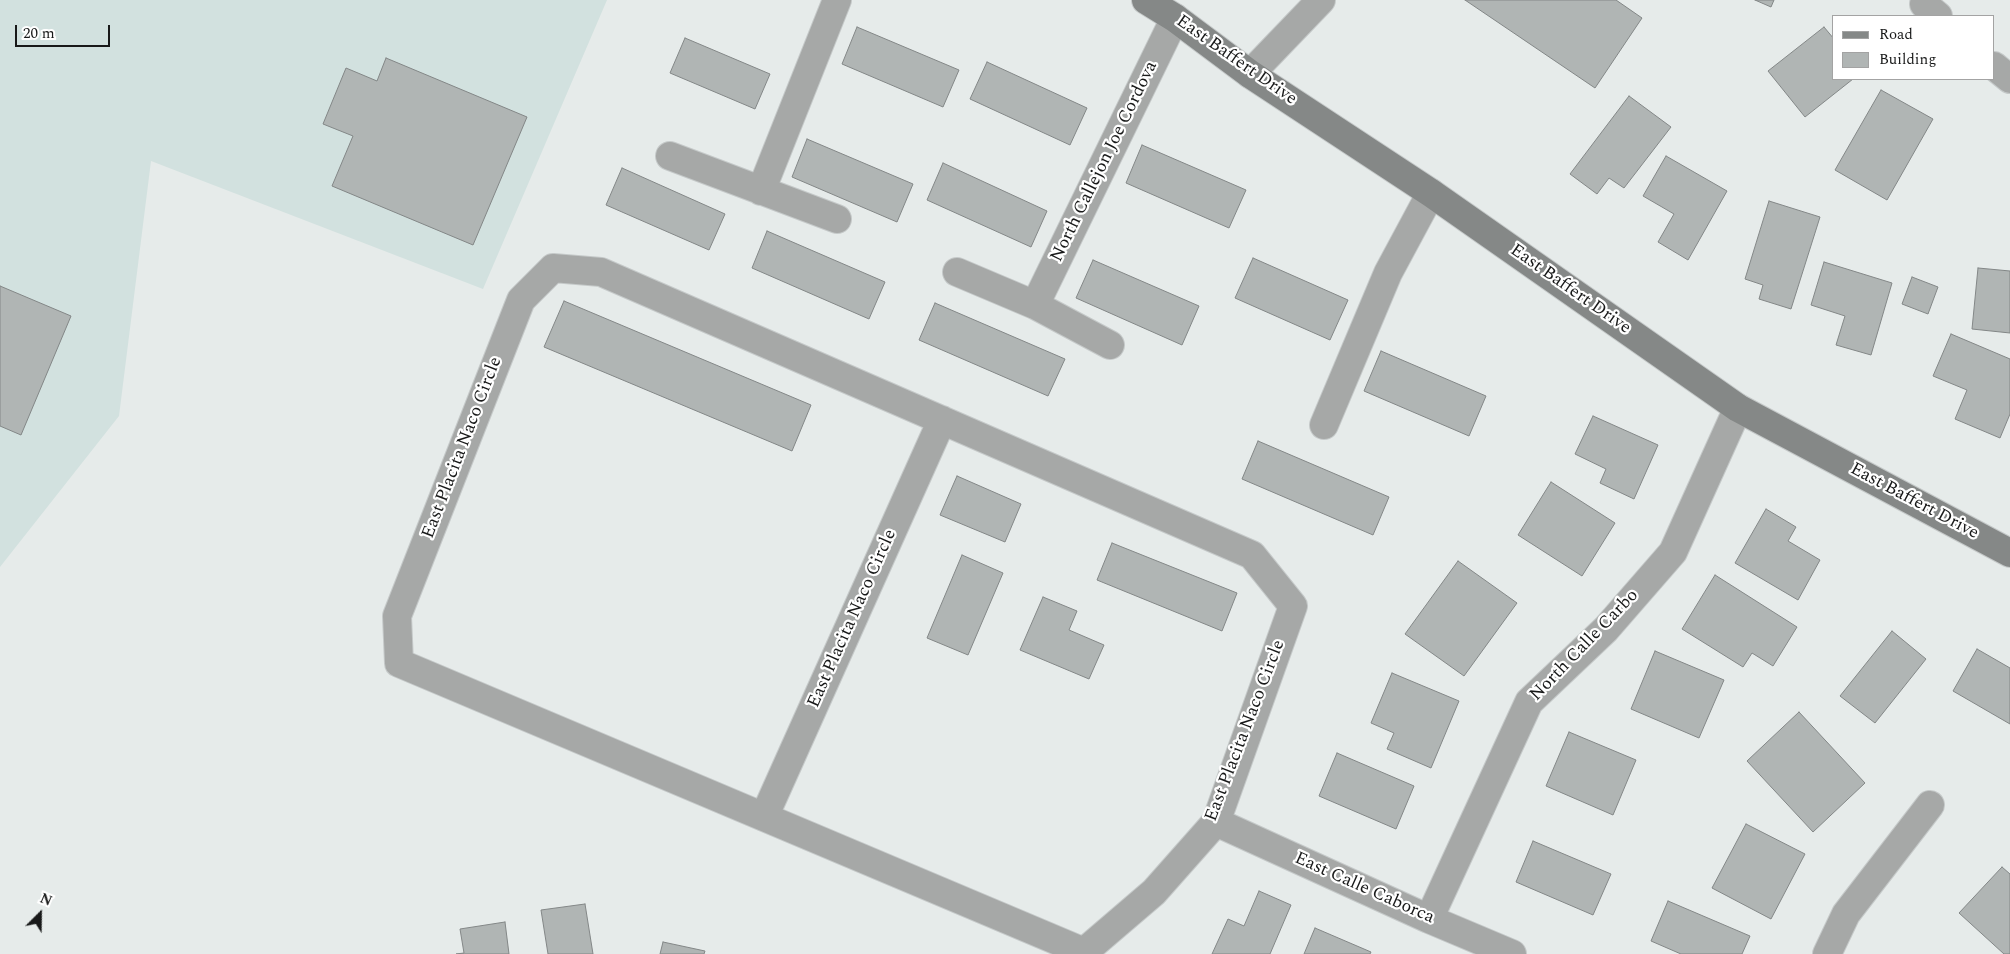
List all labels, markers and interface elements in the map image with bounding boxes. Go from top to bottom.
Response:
street label: East Baffert Drive [1171,11,1301,111]
scale bar [18,15,112,47]
legend [1832,15,1995,80]
text: 20 m [23,22,55,45]
text: Road [1879,23,1913,46]
text: Building [1879,48,1936,71]
street label: North Callejon Joe Cordova [1047,58,1163,266]
street label: East Baffert Drive [1505,240,1635,340]
street label: East Placita Naco Circle [418,354,508,542]
street label: East Baffert Drive [1846,459,1982,545]
street label: East Placita Naco Circle [804,527,902,711]
street label: North Calle Carbo [1526,586,1644,706]
street label: East Placita Naco Circle [1201,637,1291,825]
street label: East Calle Caborca [1291,848,1437,930]
text: N [37,888,55,912]
north arrow [15,889,65,939]

